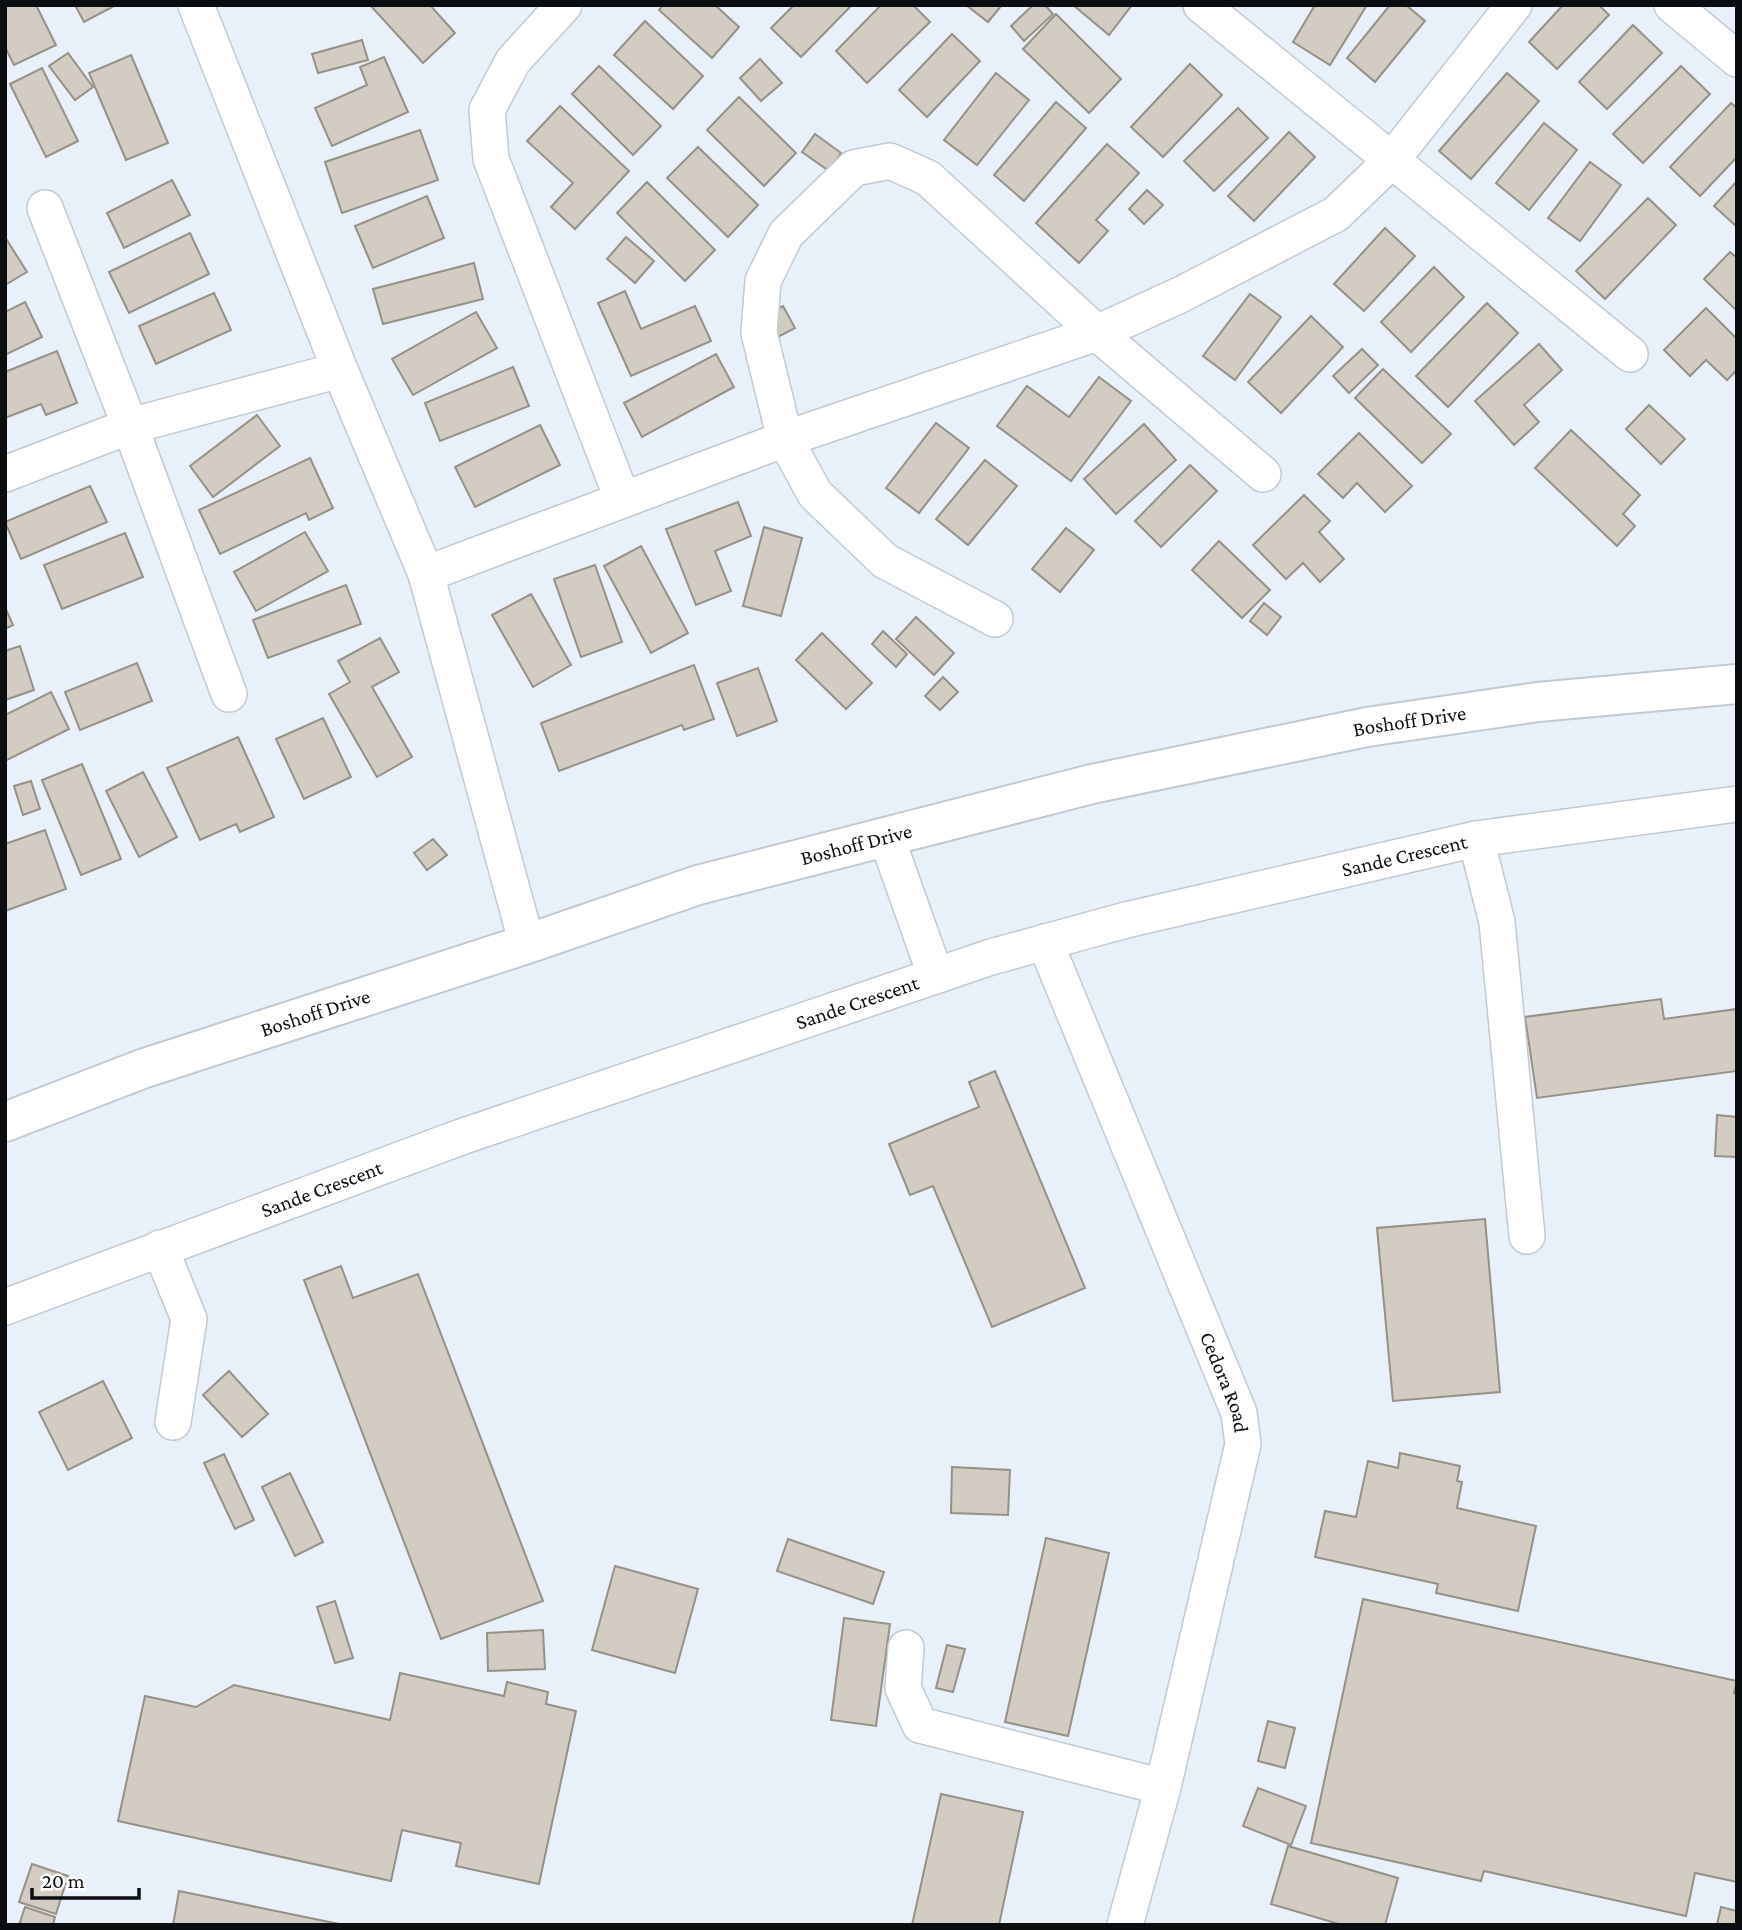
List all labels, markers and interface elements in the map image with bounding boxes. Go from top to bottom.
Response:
street label: Boshoff Drive [1351,701,1467,742]
street label: Boshoff Drive [798,819,914,870]
street label: Sande Crescent [1339,829,1470,882]
street label: Sande Crescent [793,970,923,1034]
street label: Boshoff Drive [257,984,373,1042]
street label: Sande Crescent [258,1155,387,1223]
street label: Cedora Road [1195,1328,1253,1434]
scale bar [32,1856,138,1900]
text: 20 m [42,1869,85,1893]

